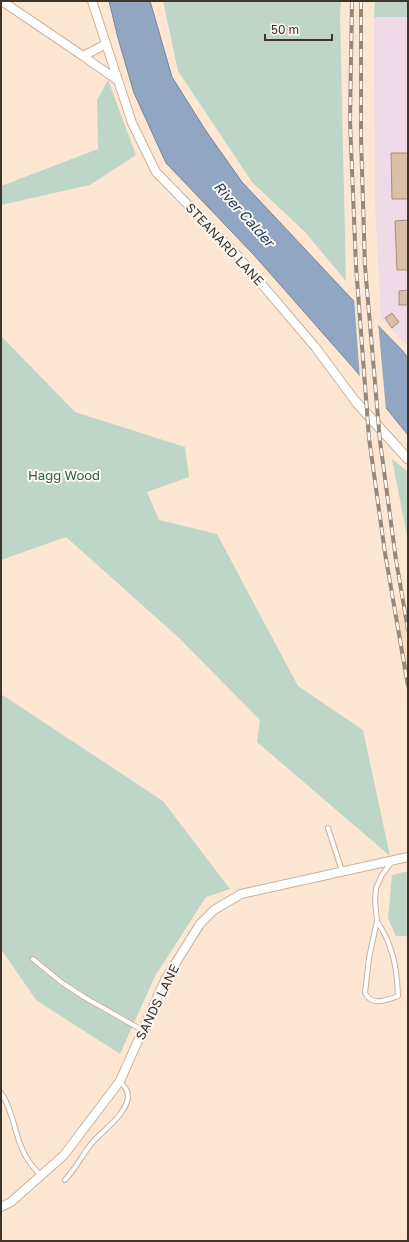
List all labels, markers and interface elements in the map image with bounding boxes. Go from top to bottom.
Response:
scale bar [265,16,332,42]
text: 50 m [271,22,299,37]
water label: River Calder [211,178,280,252]
street label: STEANARD LANE [183,199,267,289]
park label: Hagg Wood [28,467,100,483]
street label: SANDS LANE [132,962,182,1042]

